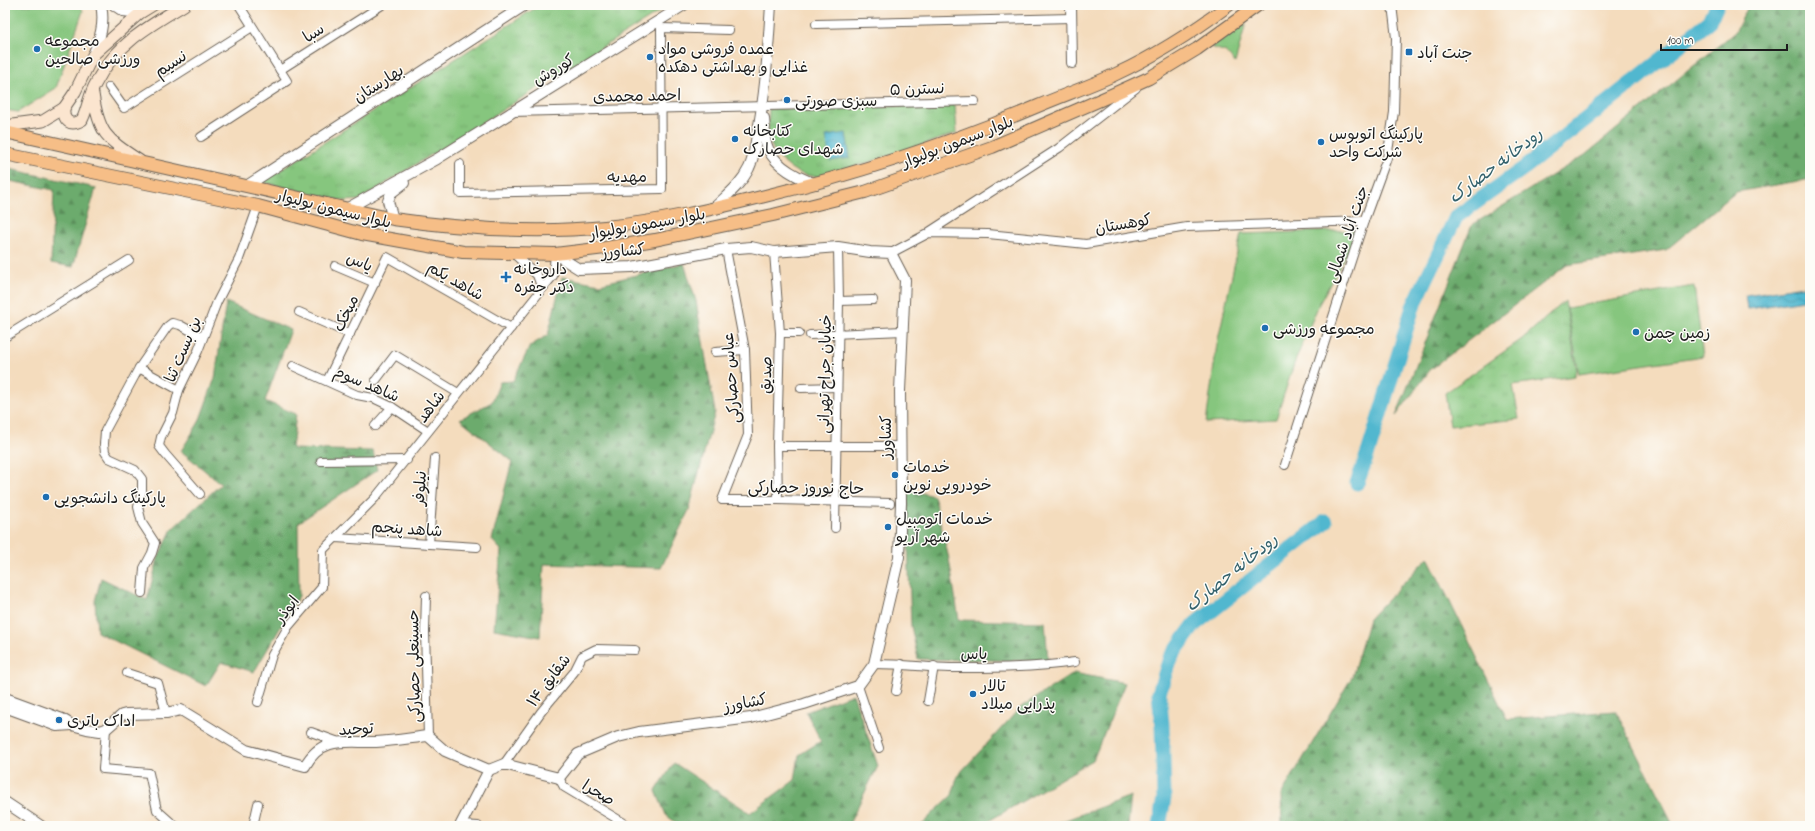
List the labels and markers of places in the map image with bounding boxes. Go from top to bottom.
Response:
place label: مجموعه ورزشی صالحین [45,30,141,72]
place label: عمده فروشی مواد غذایی و بهداشتی دهکده [658,38,808,80]
place label: جنت آباد [1417,42,1473,66]
marker: مجموعه ورزشی صالحین [32,44,42,54]
marker: جنت آباد [1404,47,1414,57]
marker: عمده فروشی مواد غذایی و بهداشتی دهکده [645,52,655,62]
place label: سبزی صورتی [795,90,877,114]
marker: سبزی صورتی [782,95,792,105]
place label: کتابخانه شهدای حصارک [743,120,844,162]
place label: پارکینگ اتوبوس شرکت واحد [1329,123,1423,165]
marker: کتابخانه شهدای حصارک [730,134,740,144]
marker: پارکینگ اتوبوس شرکت واحد [1316,137,1326,147]
place label: داروخانه دکتر جفره [514,258,574,300]
marker: داروخانه دکتر جفره [501,272,511,282]
place label: مجموعه ورزشی [1273,318,1375,342]
place label: زمین چمن [1644,322,1710,346]
marker: مجموعه ورزشی [1260,323,1270,333]
marker: زمین چمن [1631,327,1641,337]
place label: خدمات خودرویی نوین [903,456,992,498]
marker: خدمات خودرویی نوین [890,470,900,480]
place label: پارکینگ دانشجویی [54,487,166,511]
marker: پارکینگ دانشجویی [41,492,51,502]
place label: خدمات اتومبیل شهر آریو [894,508,993,550]
marker: خدمات اتومبیل شهر آریو [883,522,893,532]
place label: تالار پذرایی میلاد [979,675,1055,717]
marker: تالار پذرایی میلاد [968,689,978,699]
place label: اداک باتری [67,710,135,734]
marker: اداک باتری [54,715,64,725]

